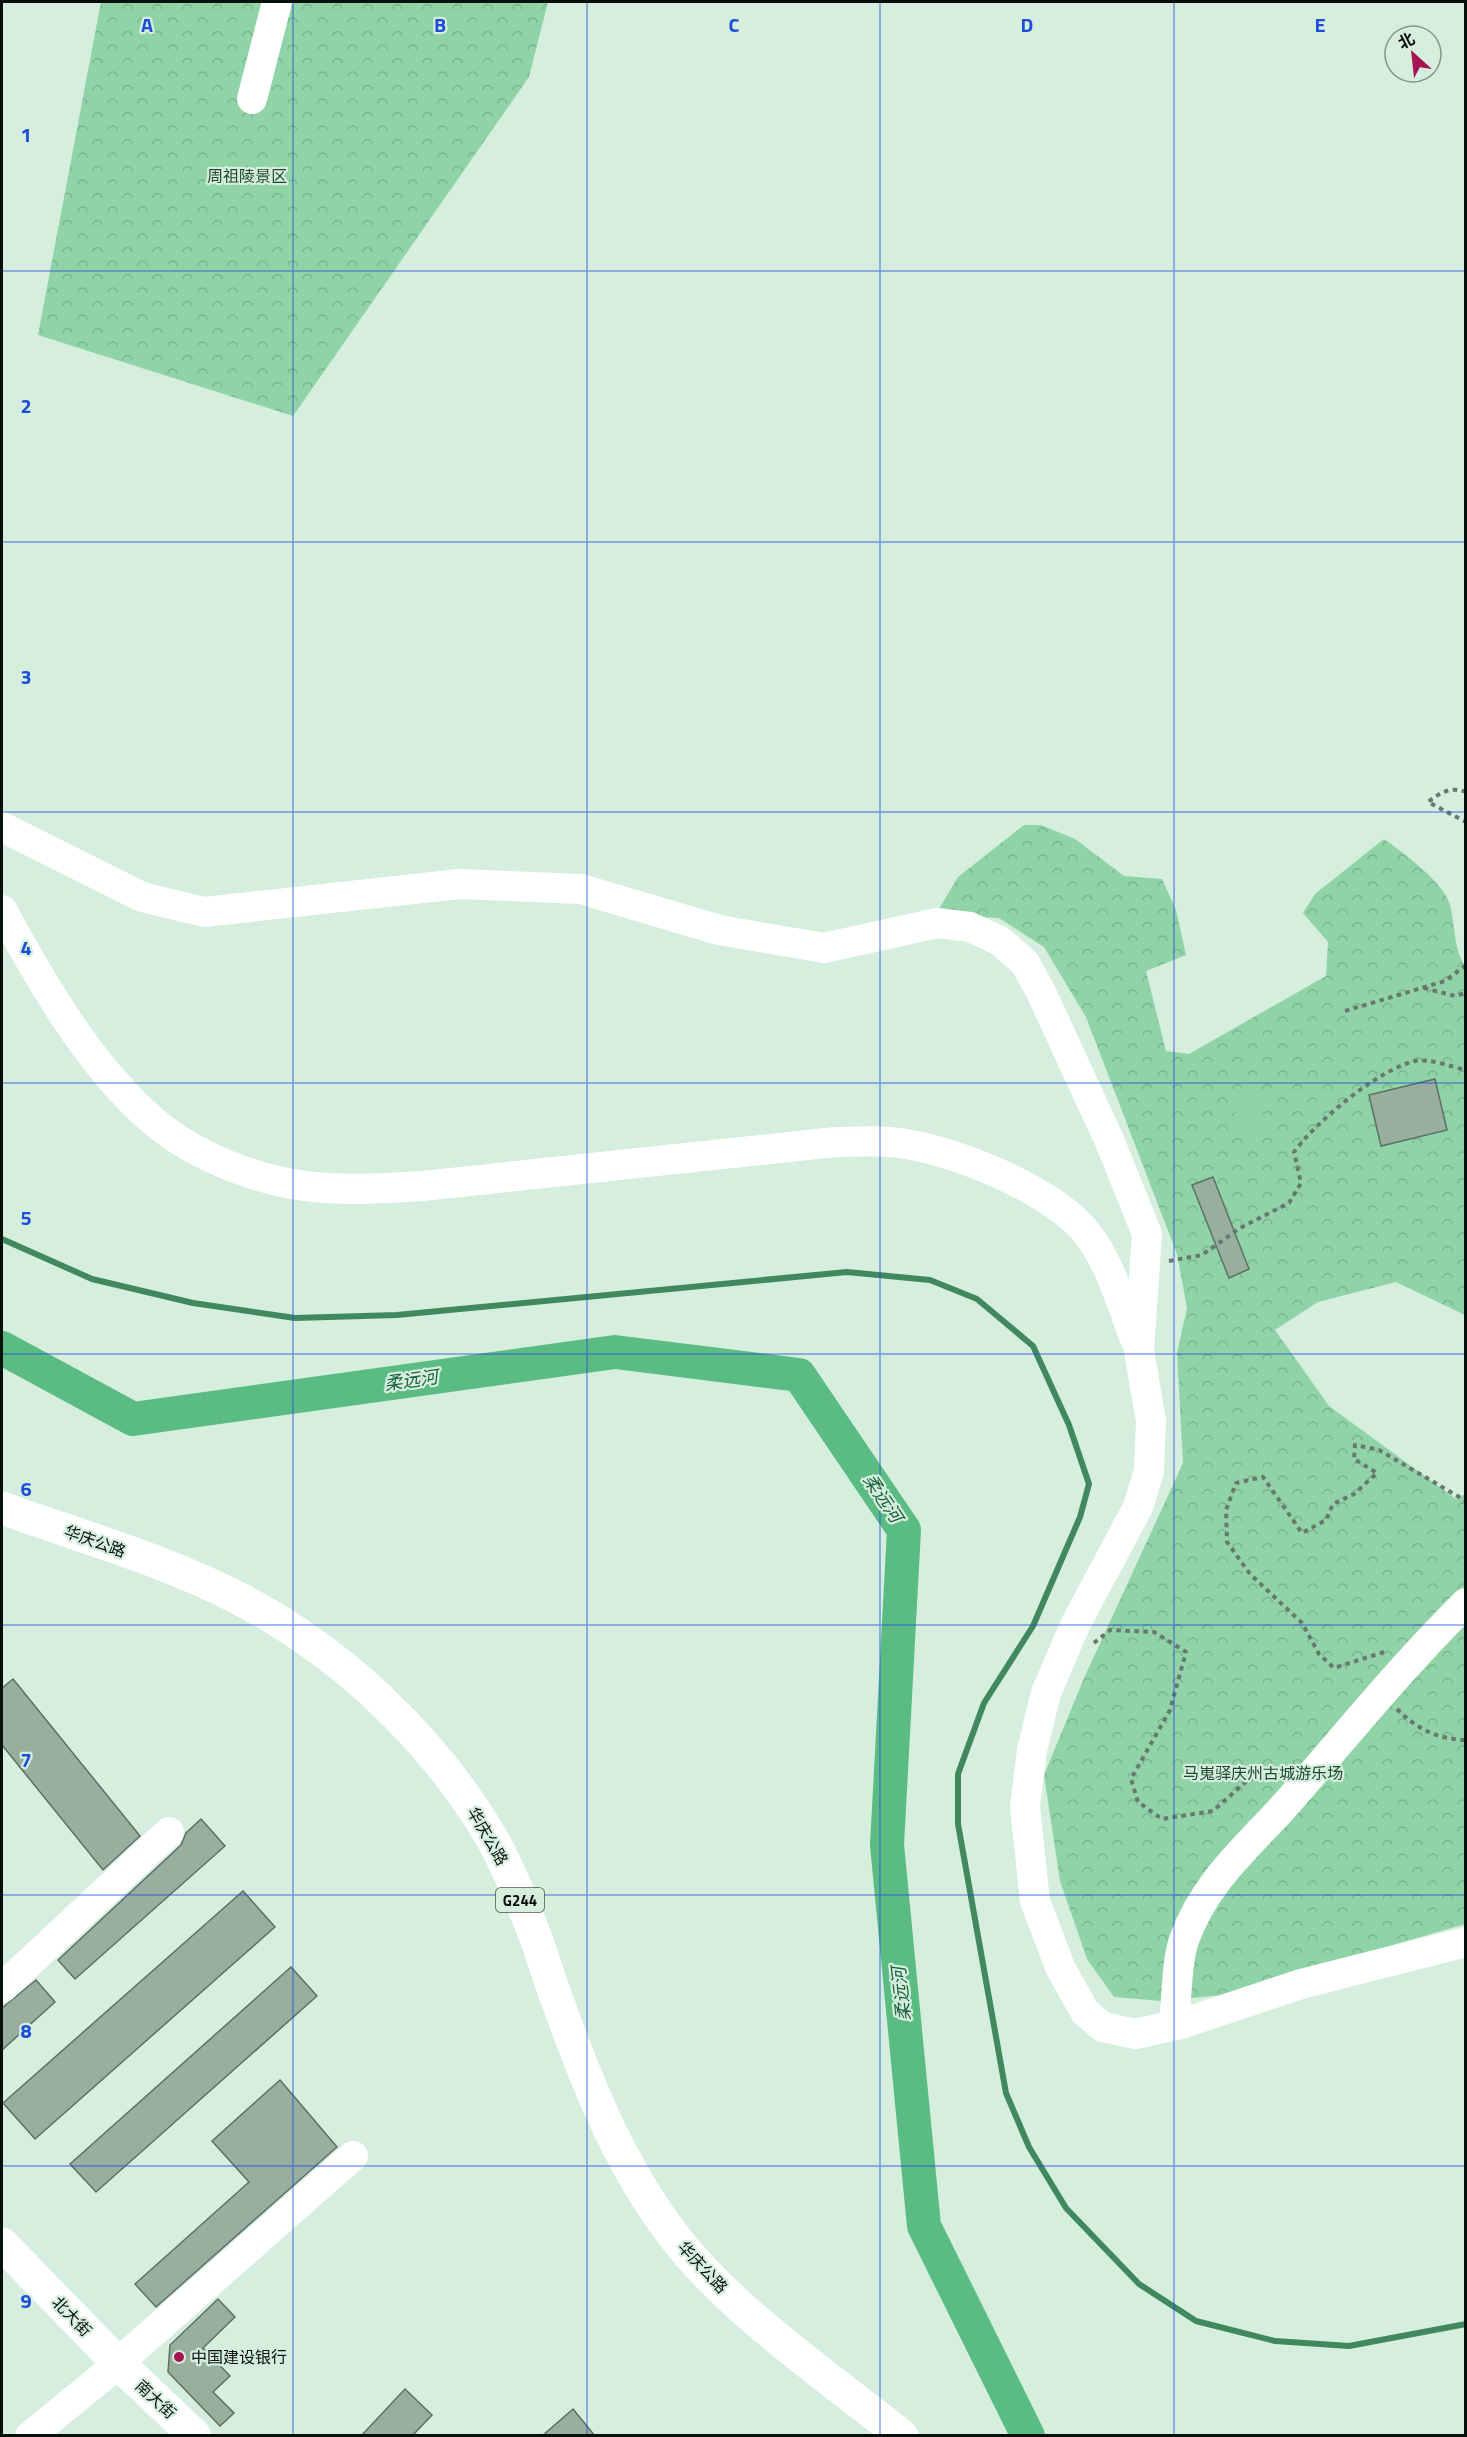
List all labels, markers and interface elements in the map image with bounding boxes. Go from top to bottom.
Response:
text: A [141,9,153,40]
text: B [434,9,446,40]
text: C [729,9,740,40]
text: D [1021,9,1033,40]
text: E [1314,9,1326,40]
north arrow [1383,24,1443,84]
text: 北 [1394,26,1419,55]
text: 1 [20,119,32,150]
park label: 周祖陵景区 [207,164,287,188]
text: 2 [20,390,32,421]
text: 3 [20,661,32,692]
text: 4 [20,932,32,963]
text: 5 [20,1202,32,1233]
water label: 柔远河 [382,1362,443,1397]
water label: 柔远河 [857,1468,911,1530]
text: 6 [20,1473,32,1504]
street label: 华庆公路 [61,1519,129,1563]
text: 7 [20,1744,32,1775]
park label: 马嵬驿庆州古城游乐场 [1183,1761,1343,1785]
street label: 华庆公路 [462,1802,514,1870]
road number: G244 [496,1888,544,1912]
water label: 柔远河 [884,1963,917,2022]
text: 8 [20,2015,32,2046]
street label: 华庆公路 [672,2235,734,2299]
text: 9 [20,2285,32,2316]
street label: 北大街 [47,2290,97,2342]
place label: 中国建设银行 [191,2345,287,2369]
marker: 中国建设银行 [172,2350,186,2364]
street label: 南大街 [130,2374,182,2424]

